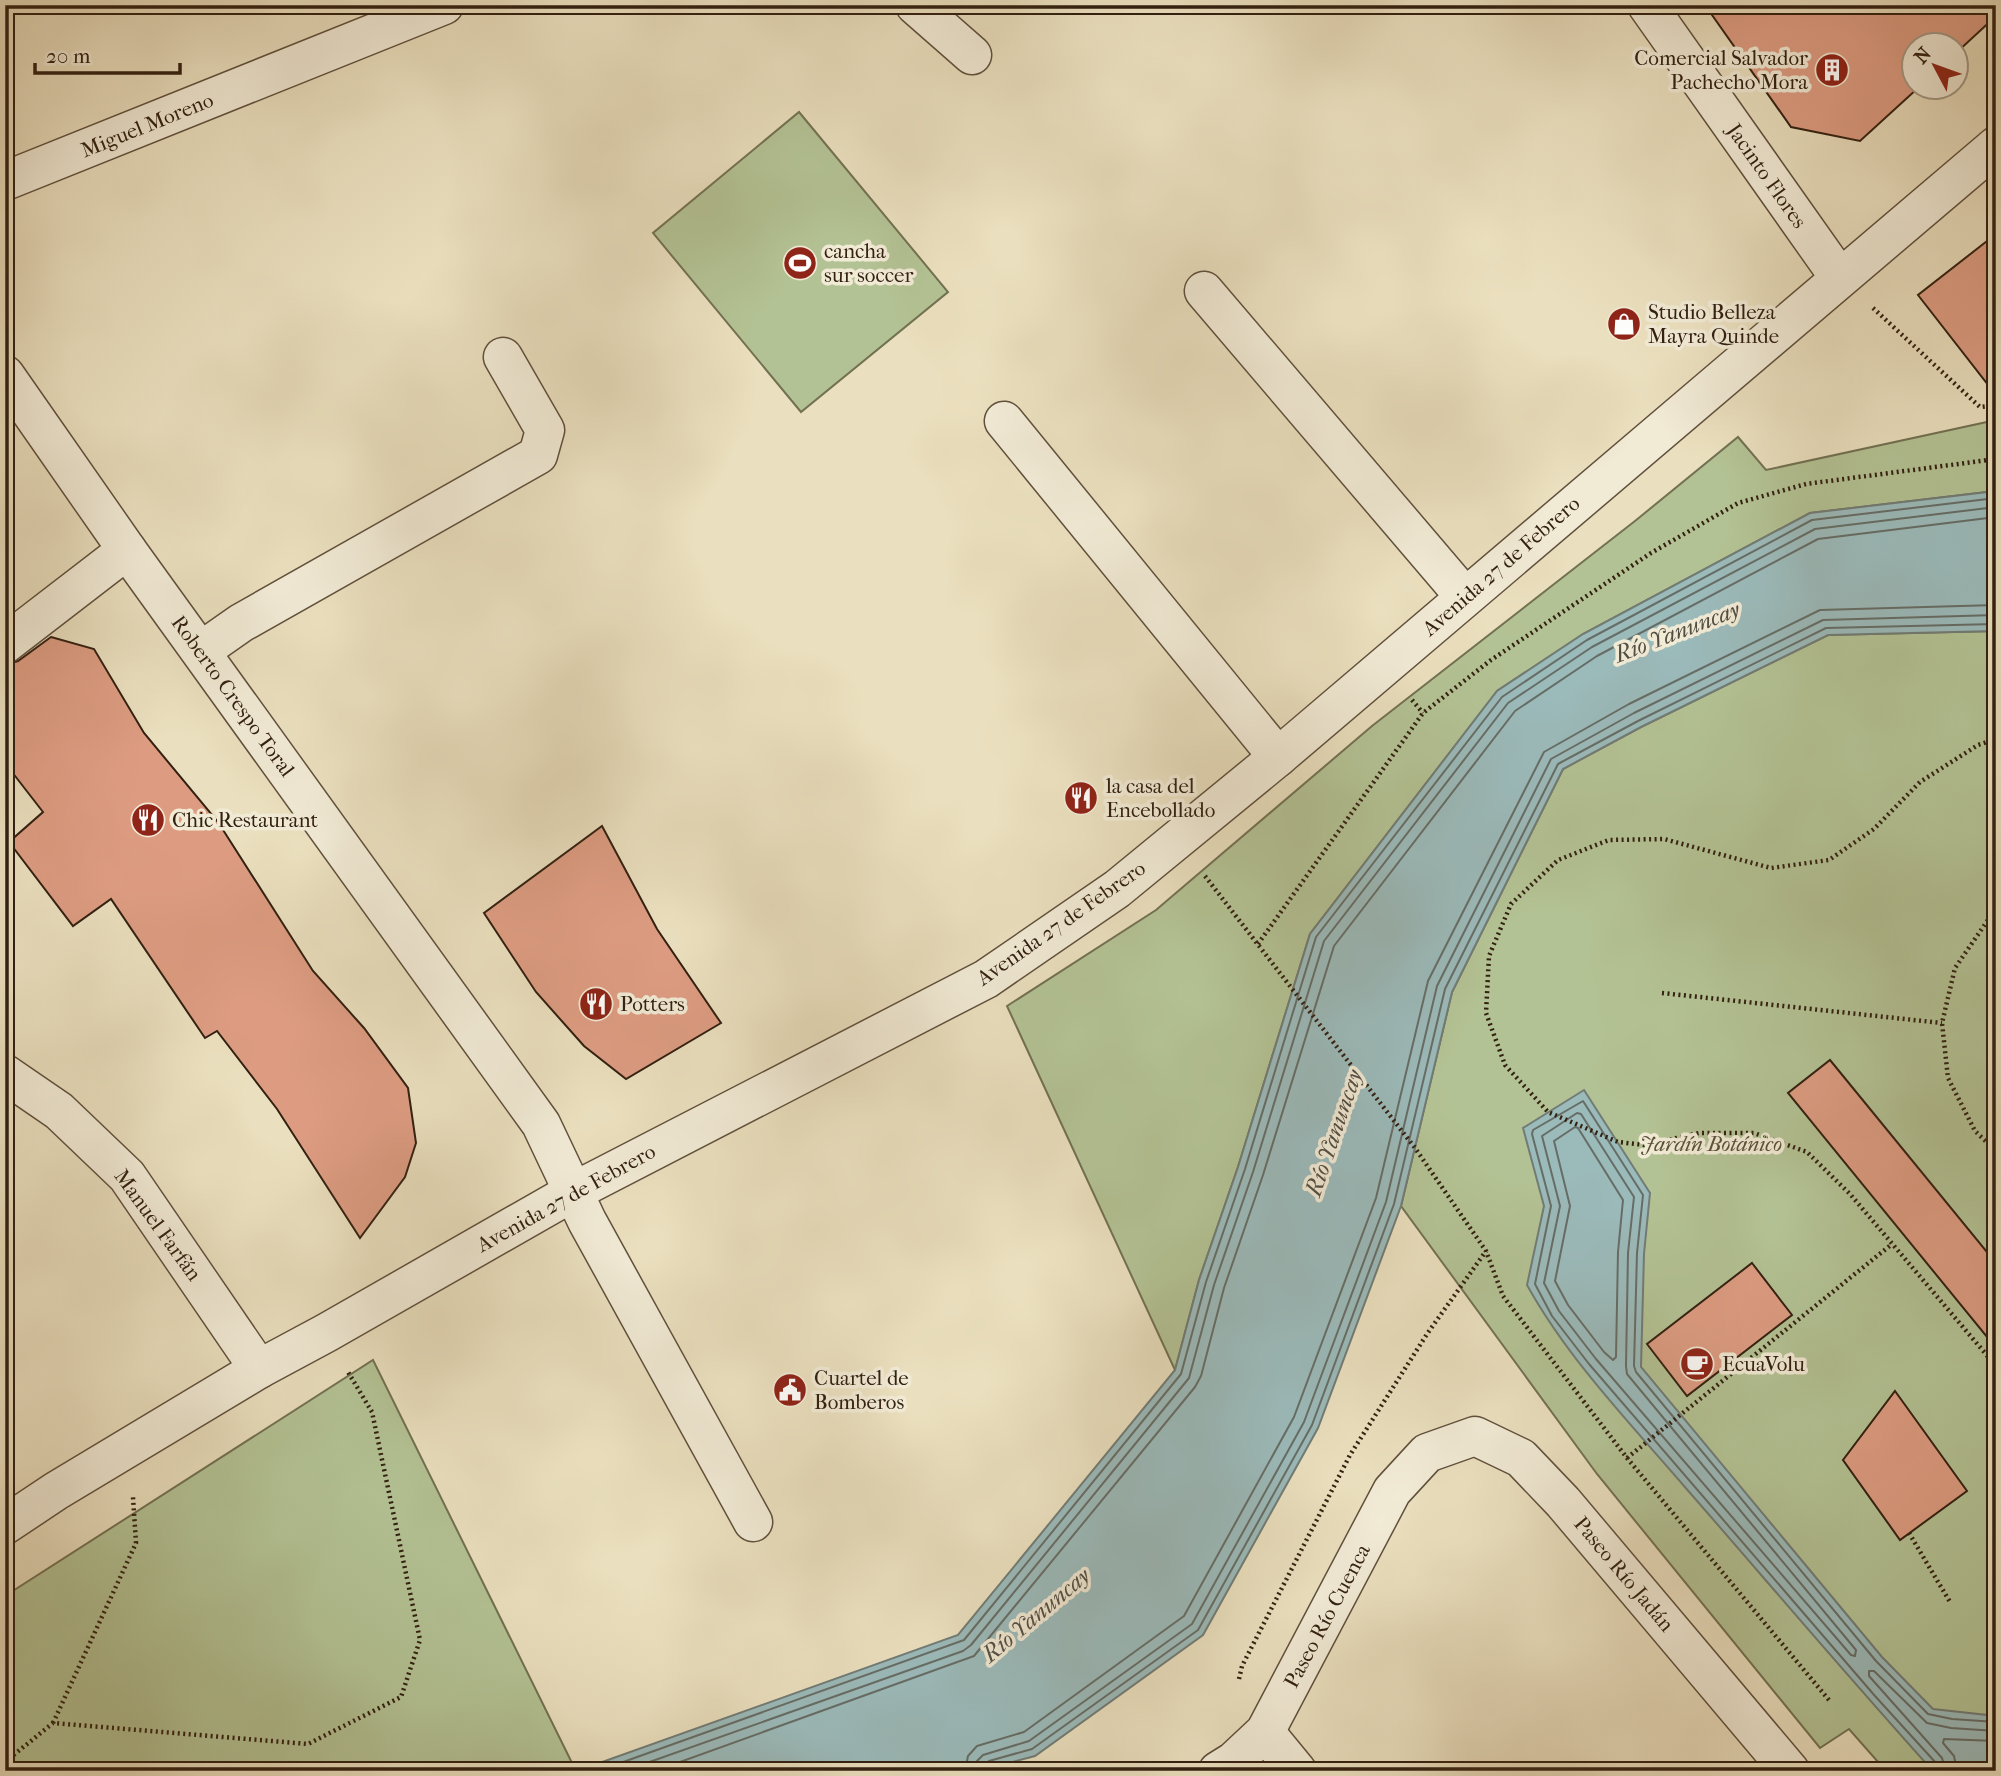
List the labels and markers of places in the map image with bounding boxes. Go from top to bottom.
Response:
place label: Comercial Salvador Pachecho Mora [1634,46,1808,94]
building icon: Comercial Salvador Pachecho Mora [1813,51,1851,89]
place label: cancha sur soccer [824,239,913,287]
sports icon: cancha sur soccer [781,244,819,282]
place label: Studio Belleza Mayra Quinde [1648,300,1779,348]
shop icon: Studio Belleza Mayra Quinde [1605,305,1643,343]
place label: la casa del Encebollado [1105,774,1215,822]
restaurant icon: la casa del Encebollado [1062,779,1100,817]
restaurant icon: Chic Restaurant [129,801,167,839]
place label: Chic Restaurant [172,808,319,832]
restaurant icon: Potters [577,985,615,1023]
place label: Potters [620,992,685,1016]
cafe icon: EcuaVolu [1678,1345,1716,1383]
place label: EcuaVolu [1722,1352,1805,1376]
place label: Cuartel de Bomberos [814,1366,909,1414]
public building icon: Cuartel de Bomberos [771,1371,809,1409]

